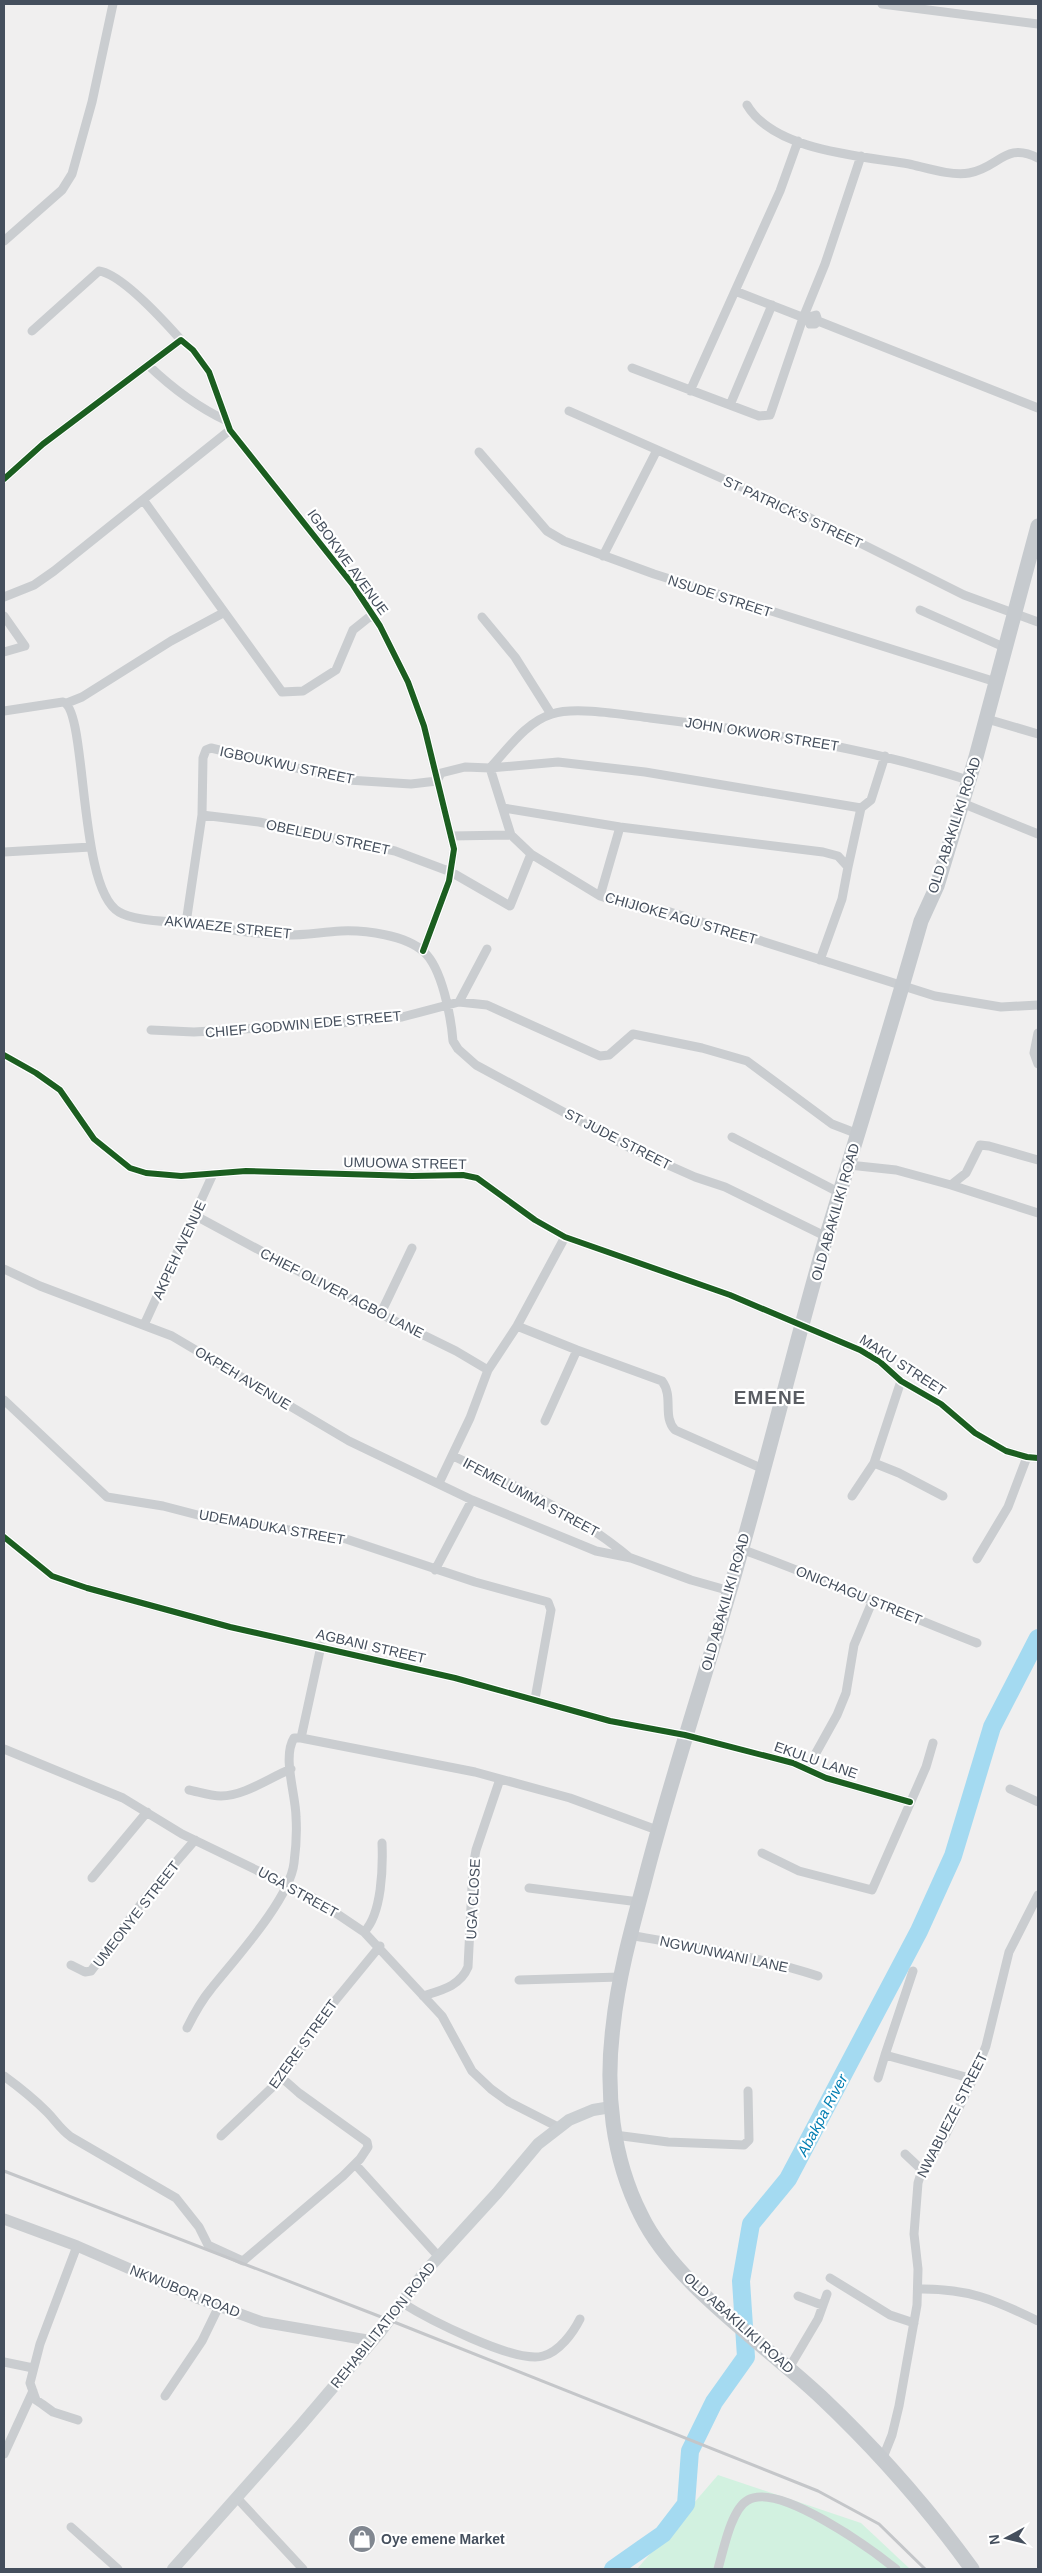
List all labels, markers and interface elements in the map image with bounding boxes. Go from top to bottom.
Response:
street label: ST PATRICK'S STREET [721,473,865,551]
street label: IGBOKWE AVENUE [304,506,392,618]
street label: NSUDE STREET [666,572,774,620]
street label: JOHN OKWOR STREET [684,714,841,754]
street label: IGBOUKWU STREET [218,743,356,787]
street label: OLD ABAKILIKI ROAD [924,755,984,895]
street label: OBELEDU STREET [265,816,392,858]
street label: CHIJIOKE AGU STREET [603,889,759,947]
street label: AKWAEZE STREET [164,912,292,942]
street label: CHIEF GODWIN EDE STREET [204,1007,402,1041]
street label: ST JUDE STREET [562,1105,674,1173]
street label: OLD ABAKILIKI ROAD [808,1141,862,1283]
street label: UMUOWA STREET [343,1154,467,1172]
street label: AKPEH AVENUE [149,1198,209,1302]
street label: CHIEF OLIVER AGBO LANE [258,1245,426,1341]
street label: MAKU STREET [857,1331,949,1399]
street label: OKPEH AVENUE [192,1343,294,1413]
district label: EMENE [734,1387,806,1408]
street label: IFEMELUMMA STREET [460,1454,602,1540]
street label: UDEMADUKA STREET [198,1506,347,1548]
street label: OLD ABAKILIKI ROAD [698,1531,752,1673]
street label: ONICHAGU STREET [794,1562,925,1628]
street label: AGBANI STREET [315,1626,428,1666]
street label: EKULU LANE [772,1738,860,1782]
street label: UMEONYE STREET [90,1858,183,1970]
street label: UGA CLOSE [463,1858,483,1940]
street label: UGA STREET [255,1864,341,1921]
street label: NGWUNWANI LANE [658,1933,790,1975]
street label: EZERE STREET [265,1996,341,2091]
street label: NWABUEZE STREET [914,2050,991,2180]
water label: Abakpa River [793,2070,851,2160]
street label: REHABILITATION ROAD [327,2259,439,2391]
street label: NKWUBOR ROAD [128,2262,242,2320]
street label: OLD ABAKILIKI ROAD [681,2269,797,2377]
north arrow [982,2513,1032,2563]
shop icon: Oye emene Market [347,2524,377,2554]
place label: Oye emene Market [381,2531,505,2547]
text: N [986,2534,1003,2546]

